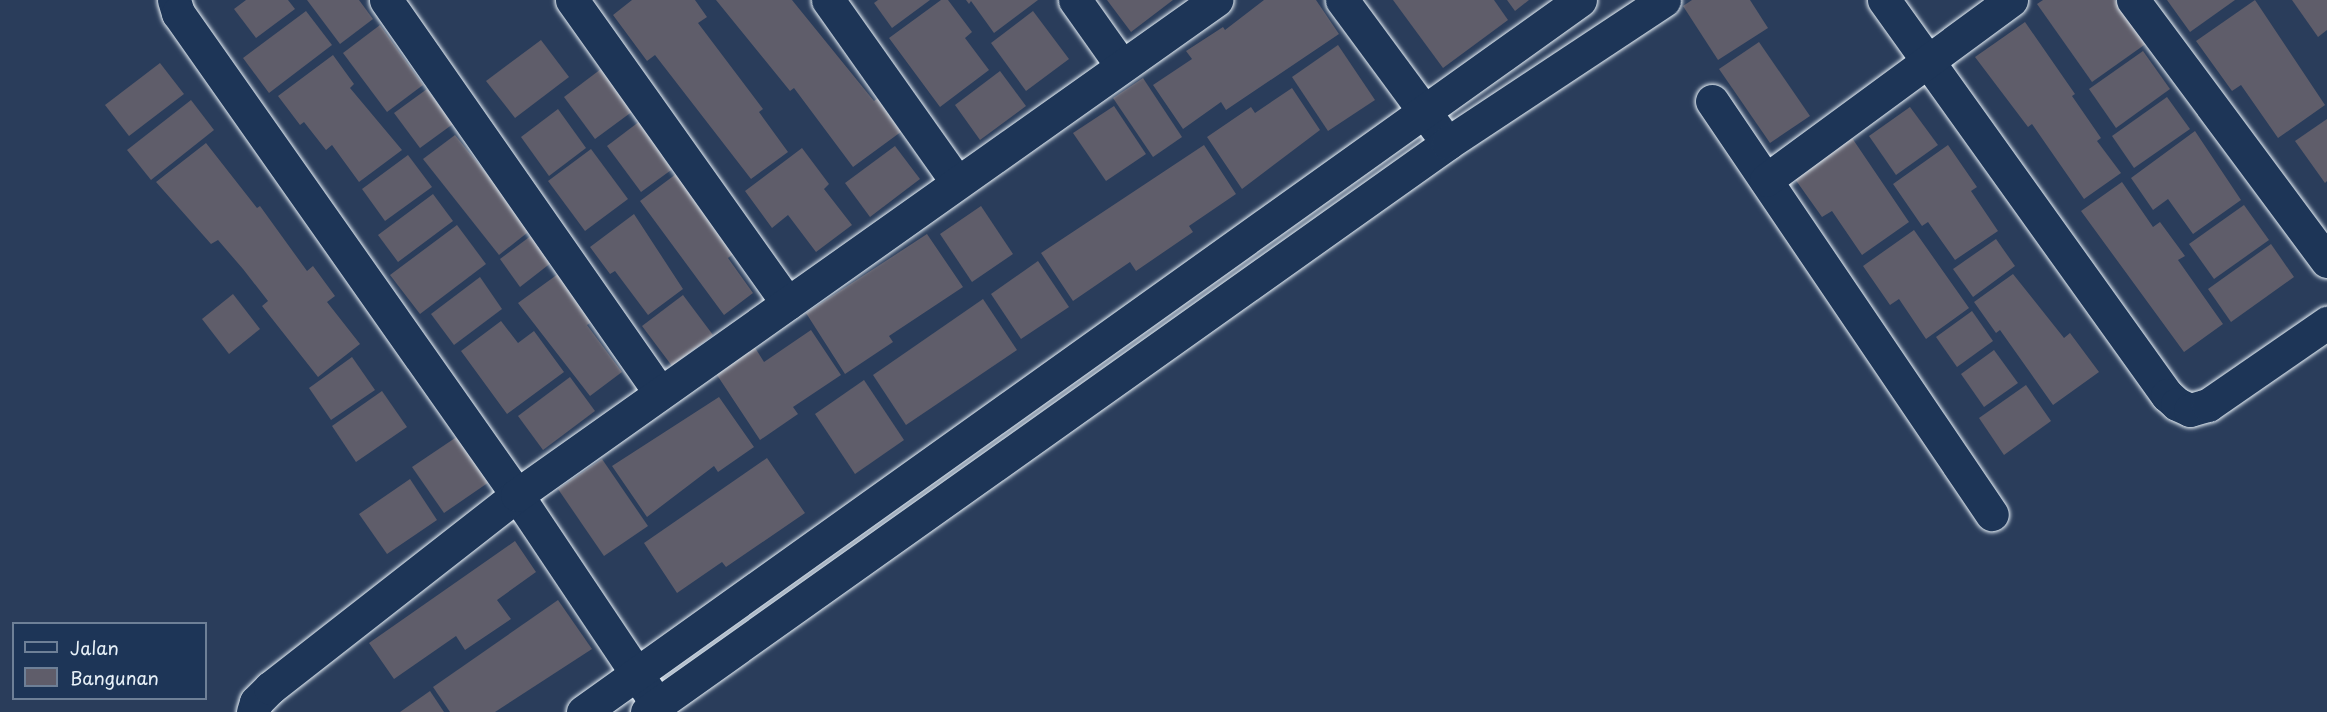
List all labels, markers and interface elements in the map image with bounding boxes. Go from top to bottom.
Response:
legend [12,622,207,700]
text: Jalan [70,634,119,661]
text: Bangunan [70,664,159,691]

